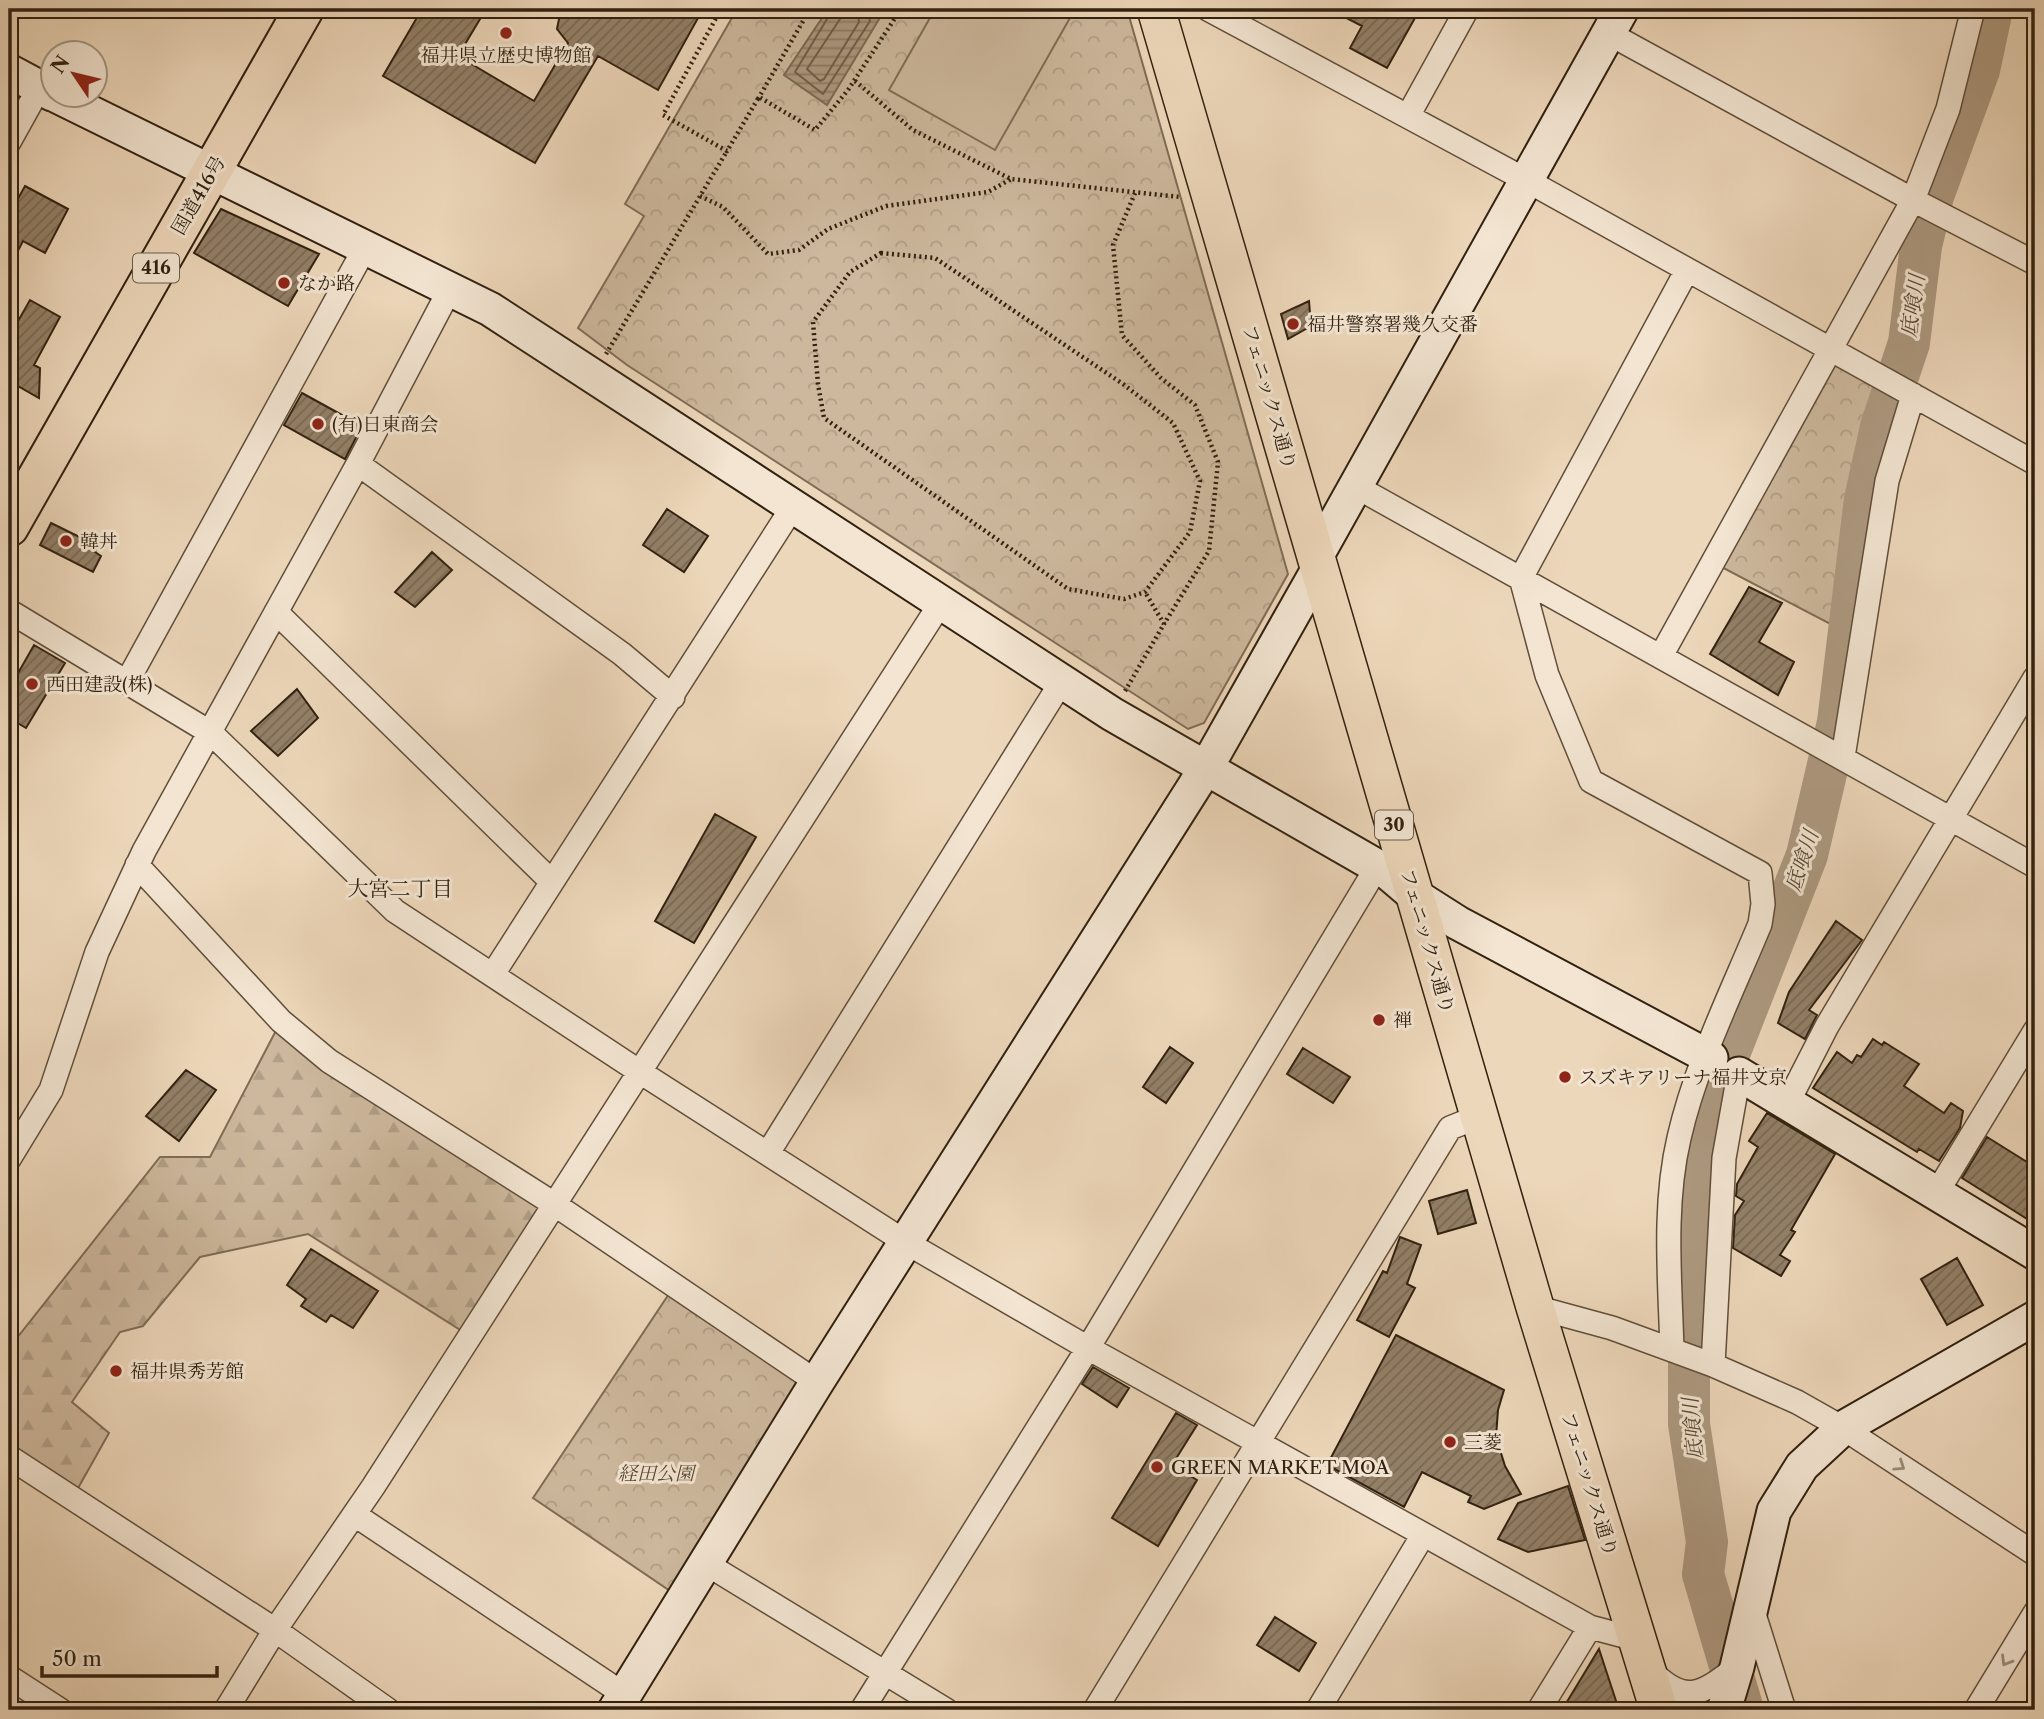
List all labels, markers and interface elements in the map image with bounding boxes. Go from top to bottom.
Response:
marker: 福井県立歴史博物館 [498,25,514,41]
north arrow [38,38,108,108]
place label: 福井県立歴史博物館 [420,44,592,67]
text: N [46,51,75,78]
street label: 国道416号 [167,152,230,239]
road number: 416 [133,254,179,282]
water label: 底喰川 [1896,271,1930,339]
place label: なか路 [298,272,355,295]
marker: なか路 [276,275,292,291]
place label: 福井警察署幾久交番 [1307,313,1478,336]
marker: 福井警察署幾久交番 [1285,316,1301,332]
street label: フェニックス通り [1238,322,1301,472]
place label: (有)日東商会 [332,413,439,436]
marker: (有)日東商会 [310,416,326,432]
place label: 韓丼 [80,530,118,553]
marker: 韓丼 [58,533,74,549]
place label: 西田建設(株) [46,673,153,696]
marker: 西田建設(株) [24,676,40,692]
road number: 30 [1375,810,1413,840]
water label: 底喰川 [1780,825,1824,895]
street label: フェニックス通り [1396,866,1459,1016]
district label: 大宮二丁目 [348,876,453,901]
place label: 禅 [1393,1009,1412,1032]
marker: 禅 [1371,1012,1387,1028]
place label: スズキアリーナ福井文京 [1579,1066,1787,1089]
marker: スズキアリーナ福井文京 [1557,1069,1573,1085]
place label: 福井県秀芳館 [130,1360,244,1383]
marker: 福井県秀芳館 [108,1363,124,1379]
water label: 底喰川 [1677,1395,1708,1462]
street label: フェニックス通り [1557,1409,1622,1559]
place label: 三菱 [1464,1431,1502,1454]
marker: 三菱 [1442,1434,1458,1450]
place label: GREEN MARKET MOA [1171,1456,1390,1479]
one-way arrow [1892,1458,1905,1470]
marker: GREEN MARKET MOA [1149,1459,1165,1475]
park label: 経田公園 [618,1462,697,1485]
scale bar [42,1635,217,1679]
text: 50 m [52,1646,102,1671]
one-way arrow [2001,1654,2014,1667]

